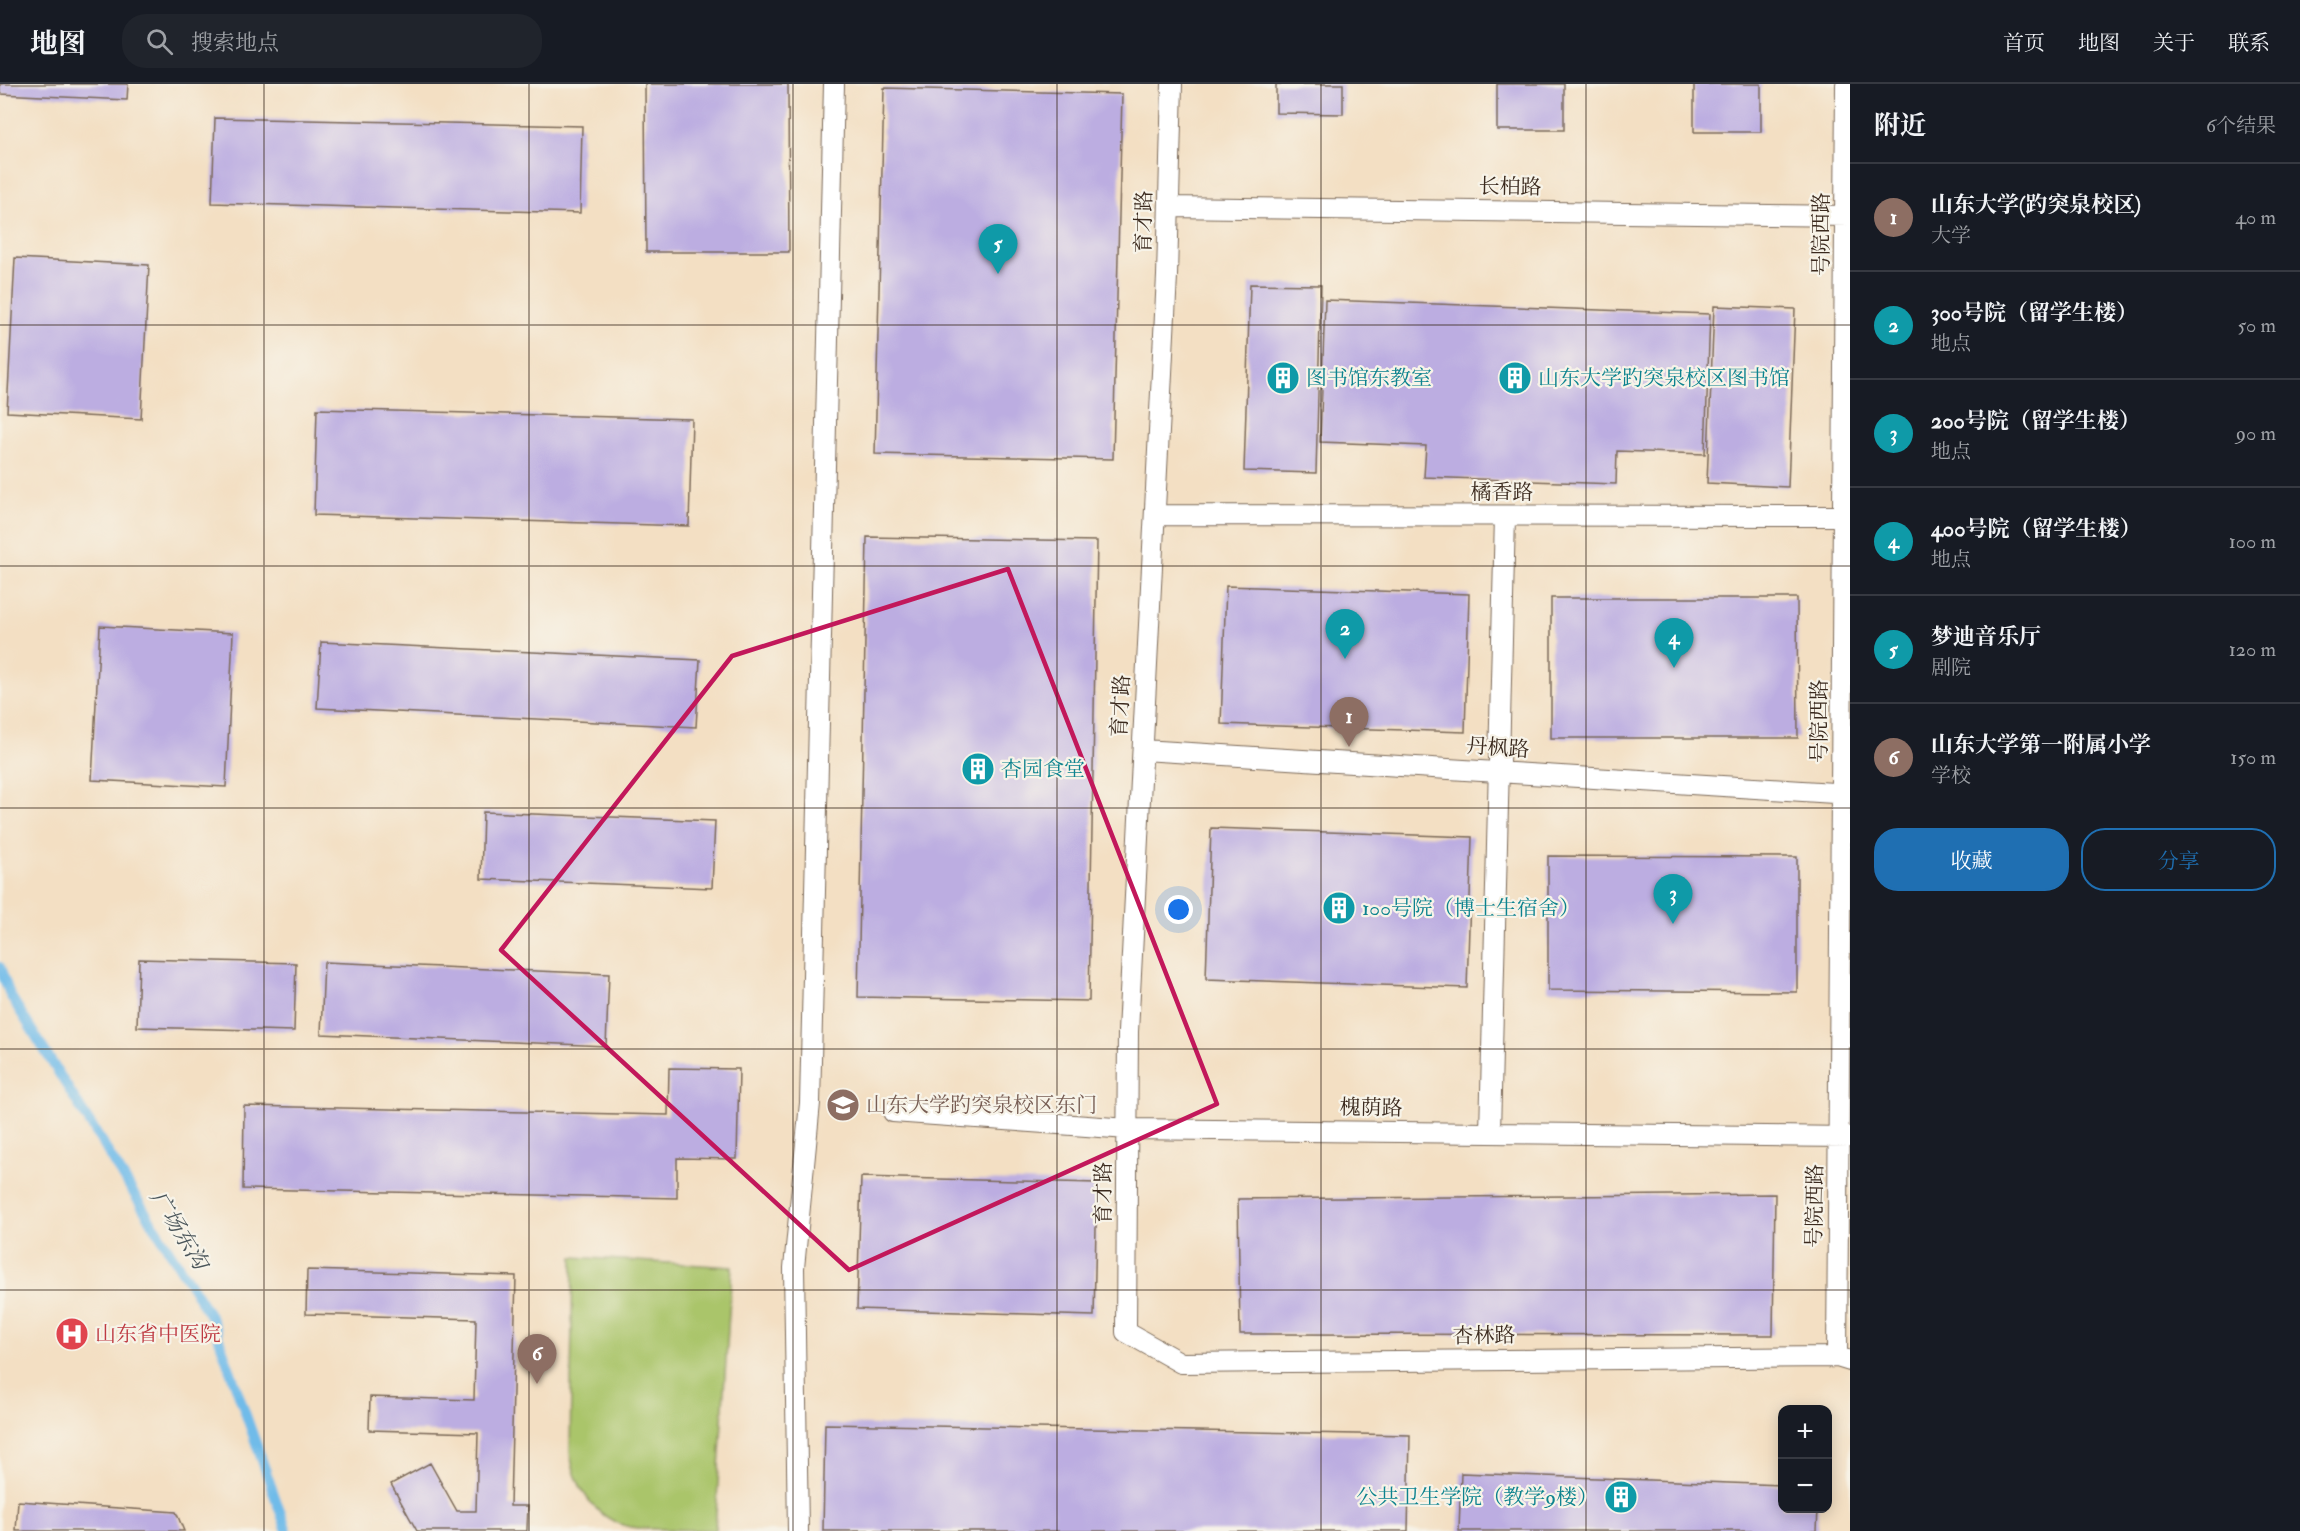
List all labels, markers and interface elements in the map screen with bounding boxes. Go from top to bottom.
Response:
search box [122,14,542,68]
icon: search [143,25,176,58]
text: 地图 [30,27,86,62]
text: 搜索地点 [191,29,279,57]
text: 首页 [2003,30,2045,57]
text: 地图 [2078,30,2120,57]
text: 关于 [2153,30,2195,57]
text: 联系 [2228,30,2270,57]
text: 附近 [1874,110,1926,142]
text: 6个结果 [2206,113,2276,138]
street label: 长柏路 [1478,173,1542,201]
street label: 育才路 [1130,190,1158,254]
text: 山东大学(趵突泉校区) [1931,191,2141,219]
street label: 号院西路 [1808,192,1835,276]
text: 1 [1890,205,1897,230]
text: 40 m [2235,205,2276,230]
text: 大学 [1931,223,1971,248]
pin: 5 [978,224,1018,274]
text: 300号院（留学生楼） [1931,299,2138,327]
text: 2 [1888,313,1899,338]
text: 50 m [2237,313,2276,338]
text: 地点 [1931,331,1971,356]
building icon: 图书馆东教室 [1265,360,1301,396]
building icon: 山东大学趵突泉校区图书馆 [1497,360,1533,396]
place label: 图书馆东教室 [1306,365,1432,392]
place label: 山东大学趵突泉校区图书馆 [1538,365,1790,392]
text: 200号院（留学生楼） [1931,407,2141,435]
text: 3 [1890,421,1897,446]
text: 90 m [2236,421,2276,446]
text: 地点 [1931,439,1971,464]
street label: 橘香路 [1471,479,1534,506]
text: 400号院（留学生楼） [1931,515,2141,543]
text: 4 [1888,529,1899,554]
text: 100 m [2229,529,2276,554]
text: 地点 [1931,547,1971,572]
pin: 2 [1326,610,1364,659]
pin: 4 [1654,618,1694,668]
text: 梦迪音乐厅 [1931,623,2041,651]
text: 5 [1889,637,1898,662]
text: 120 m [2229,637,2276,662]
text: 剧院 [1931,655,1971,680]
street label: 育才路 [1106,674,1136,738]
street label: 号院西路 [1806,679,1833,763]
pin: 1 [1330,698,1368,747]
text: 山东大学第一附属小学 [1931,731,2151,759]
street label: 丹枫路 [1466,732,1530,764]
text: 6 [1888,745,1899,770]
text: 150 m [2230,745,2276,770]
building icon: 杏园食堂 [960,751,996,787]
place label: 杏园食堂 [1001,756,1085,783]
text: 学校 [1931,763,1971,788]
button: 收藏 [1874,828,2069,891]
button: 分享 [2081,828,2276,891]
pin: 3 [1654,874,1692,924]
building icon: 100号院（博士生宿舍） [1321,890,1357,926]
your location [1164,895,1193,924]
place label: 100号院（博士生宿舍） [1362,895,1580,922]
school or university icon: 山东大学趵突泉校区东门 [825,1087,861,1123]
place label: 山东大学趵突泉校区东门 [866,1092,1097,1119]
street label: 槐荫路 [1339,1094,1403,1122]
street label: 育才路 [1090,1162,1117,1225]
street label: 号院西路 [1801,1164,1829,1248]
water label: 广场东沟 [144,1185,216,1277]
hospital icon: 山东省中医院 [54,1316,90,1352]
place label: 山东省中医院 [95,1321,221,1348]
street label: 杏林路 [1452,1322,1516,1350]
pin: 6 [518,1334,556,1384]
map controls [1778,1405,1832,1513]
button: + [1778,1405,1832,1459]
button: − [1778,1459,1832,1513]
building icon: 公共卫生学院（教学9楼） [1603,1479,1639,1515]
place label: 公共卫生学院（教学9楼） [1356,1484,1598,1511]

